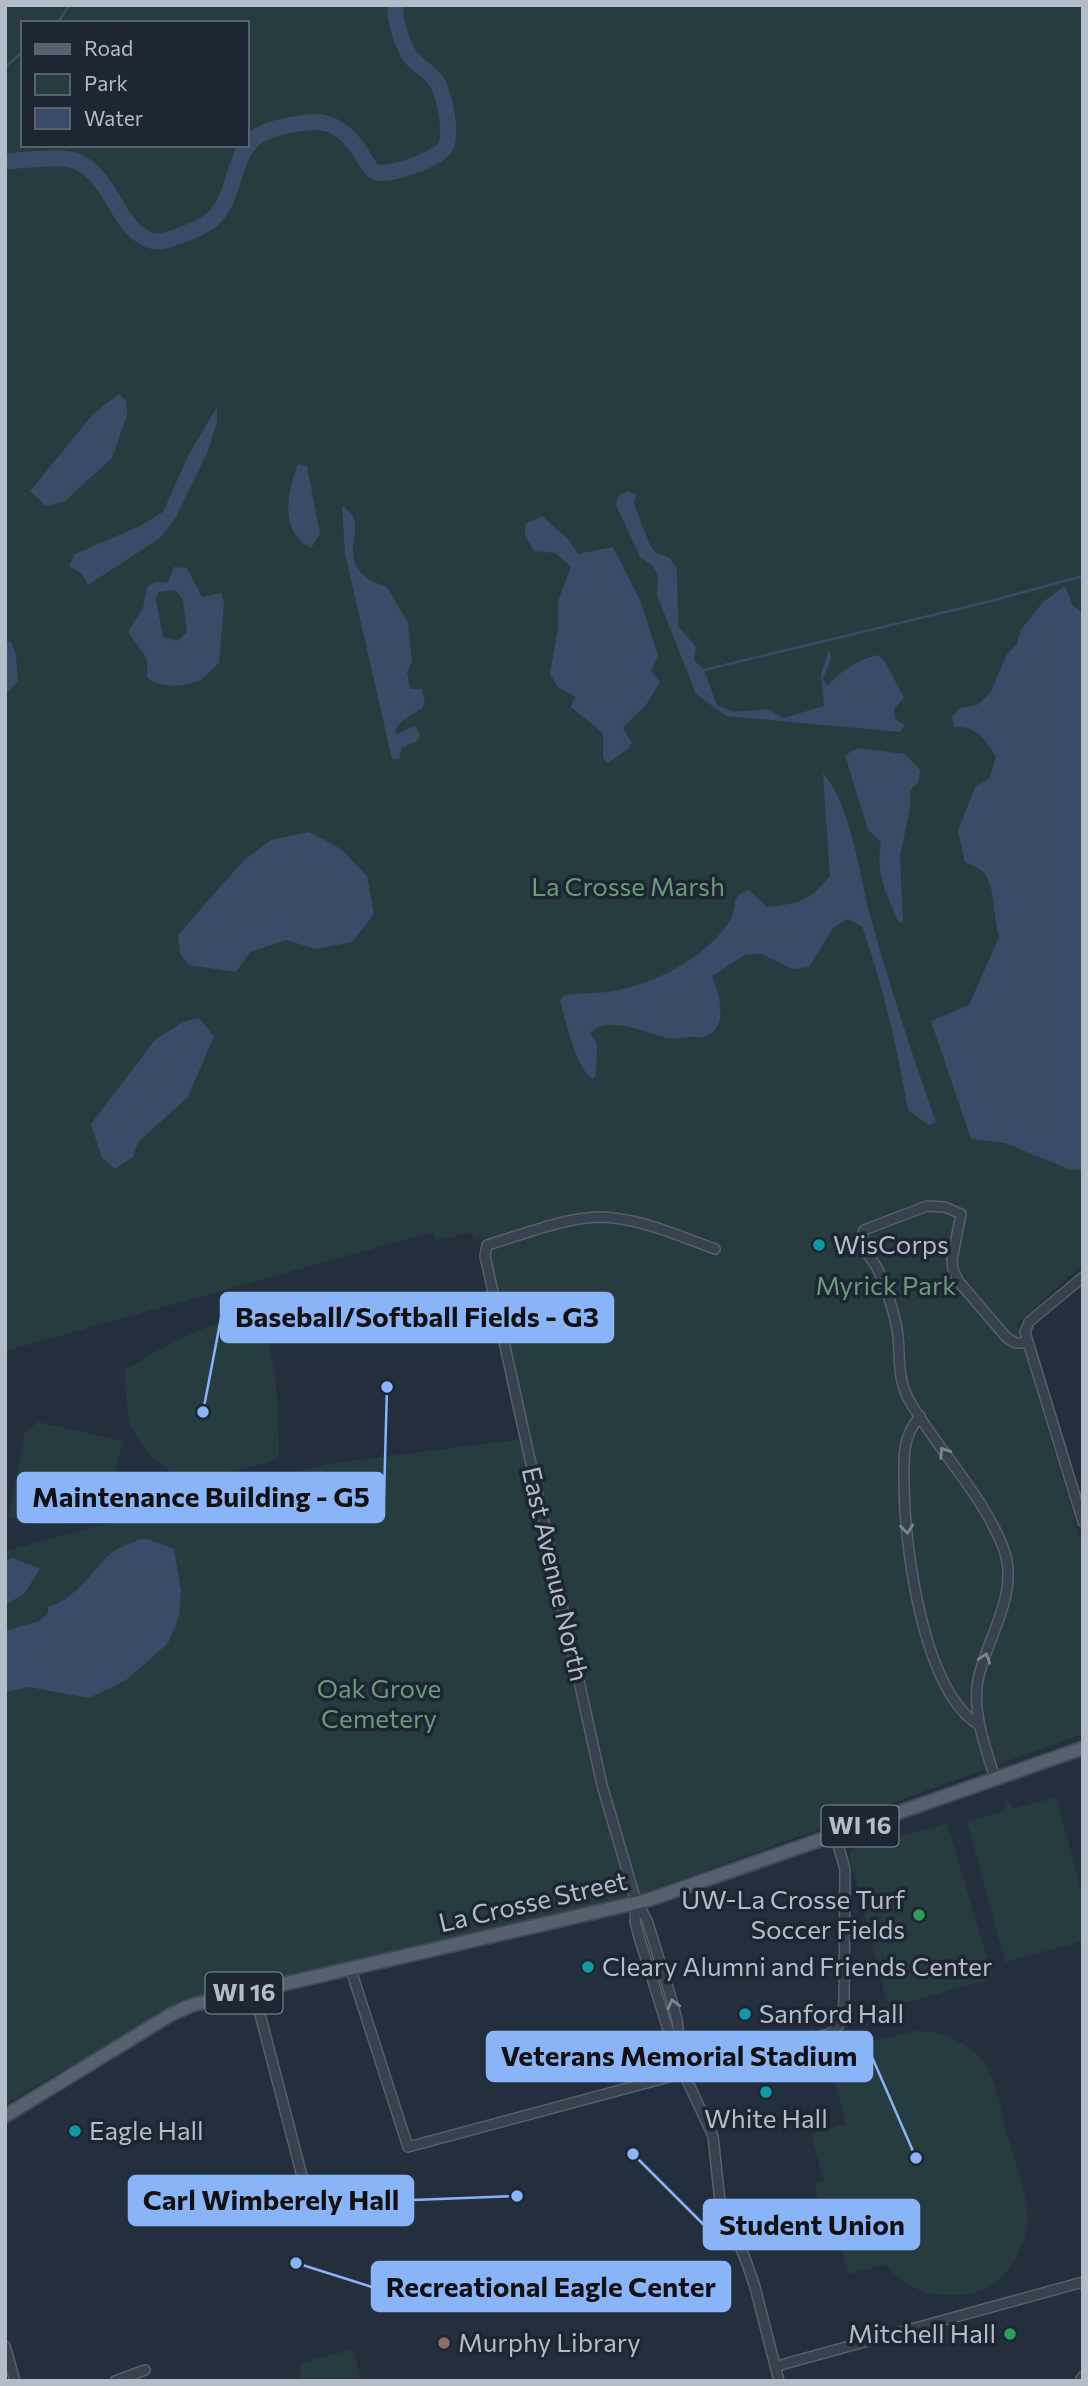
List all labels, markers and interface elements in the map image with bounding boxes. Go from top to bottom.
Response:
legend [21,21,248,147]
text: Road [84,35,133,60]
text: Park [84,70,128,95]
text: Water [84,105,143,130]
park label: La Crosse Marsh [531,870,725,901]
place label: WisCorps [833,1228,949,1259]
marker: WisCorps [811,1237,827,1253]
park label: Myrick Park [816,1269,956,1300]
callout: Baseball/Softball Fields - G3 [221,1293,613,1342]
text: Baseball/Softball Fields - G3 [235,1299,599,1333]
one-way arrow [940,1447,952,1460]
street label: East Avenue North [517,1463,596,1684]
callout: Maintenance Building - G5 [18,1473,384,1522]
text: Maintenance Building - G5 [32,1479,370,1513]
one-way arrow [899,1524,914,1535]
one-way arrow [977,1653,991,1665]
park label: Oak Grove Cemetery [317,1672,441,1733]
road number: WI 16 [822,1805,898,1846]
street label: La Crosse Street [435,1864,630,1937]
place label: UW-La Crosse Turf Soccer Fields [681,1883,906,1944]
marker: UW-La Crosse Turf Soccer Fields [911,1907,927,1923]
place label: Cleary Alumni and Friends Center [602,1950,992,1981]
marker: Cleary Alumni and Friends Center [580,1959,596,1975]
road number: WI 16 [205,1972,282,2014]
place label: Sanford Hall [759,1997,904,2028]
one-way arrow [667,1998,681,2010]
marker: Sanford Hall [737,2006,753,2022]
callout: Veterans Memorial Stadium [487,2032,872,2081]
text: Veterans Memorial Stadium [500,2038,858,2072]
marker: White Hall [758,2084,774,2100]
place label: White Hall [704,2102,828,2133]
place label: Eagle Hall [89,2114,204,2145]
marker: Eagle Hall [67,2123,83,2139]
callout: Carl Wimberely Hall [129,2176,413,2225]
text: Carl Wimberely Hall [143,2182,399,2216]
callout: Student Union [704,2200,919,2249]
text: Student Union [719,2207,905,2241]
callout: Recreational Eagle Center [372,2262,730,2311]
text: Recreational Eagle Center [386,2269,717,2303]
place label: Mitchell Hall [848,2317,996,2348]
place label: Murphy Library [458,2326,641,2357]
marker: Mitchell Hall [1002,2326,1018,2342]
marker: Murphy Library [436,2335,452,2351]

